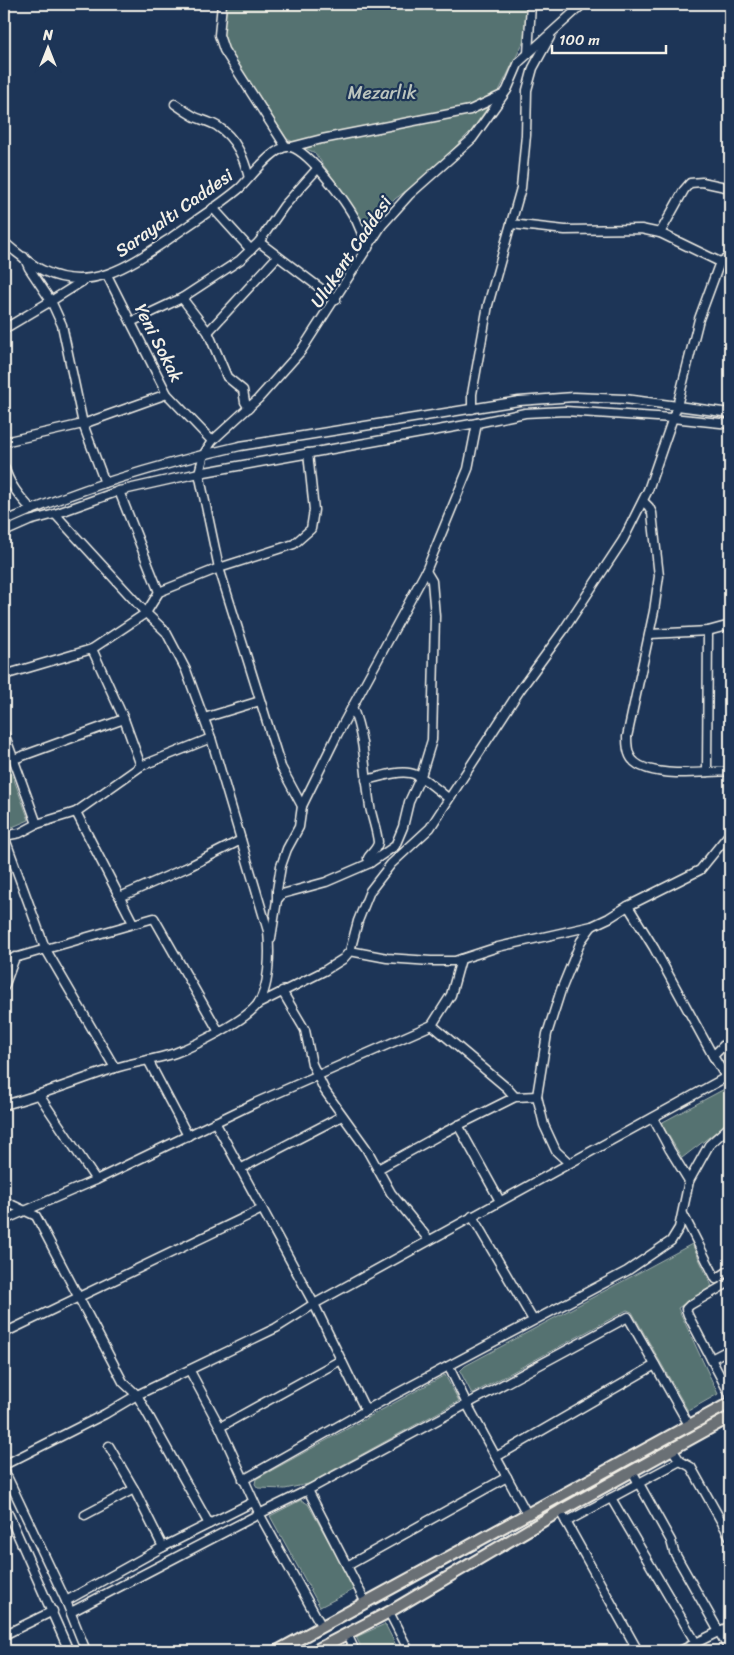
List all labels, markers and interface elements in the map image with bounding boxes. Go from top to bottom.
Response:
north arrow [22,22,72,72]
scale bar [552,22,665,54]
text: N [42,23,53,48]
text: 100 m [559,27,600,53]
park label: Mezarlık [348,77,417,109]
street label: Sarayaltı Caddesi [108,160,241,266]
street label: Ulukent Caddesi [302,188,401,315]
street label: Yeni Sokak [125,298,193,388]

